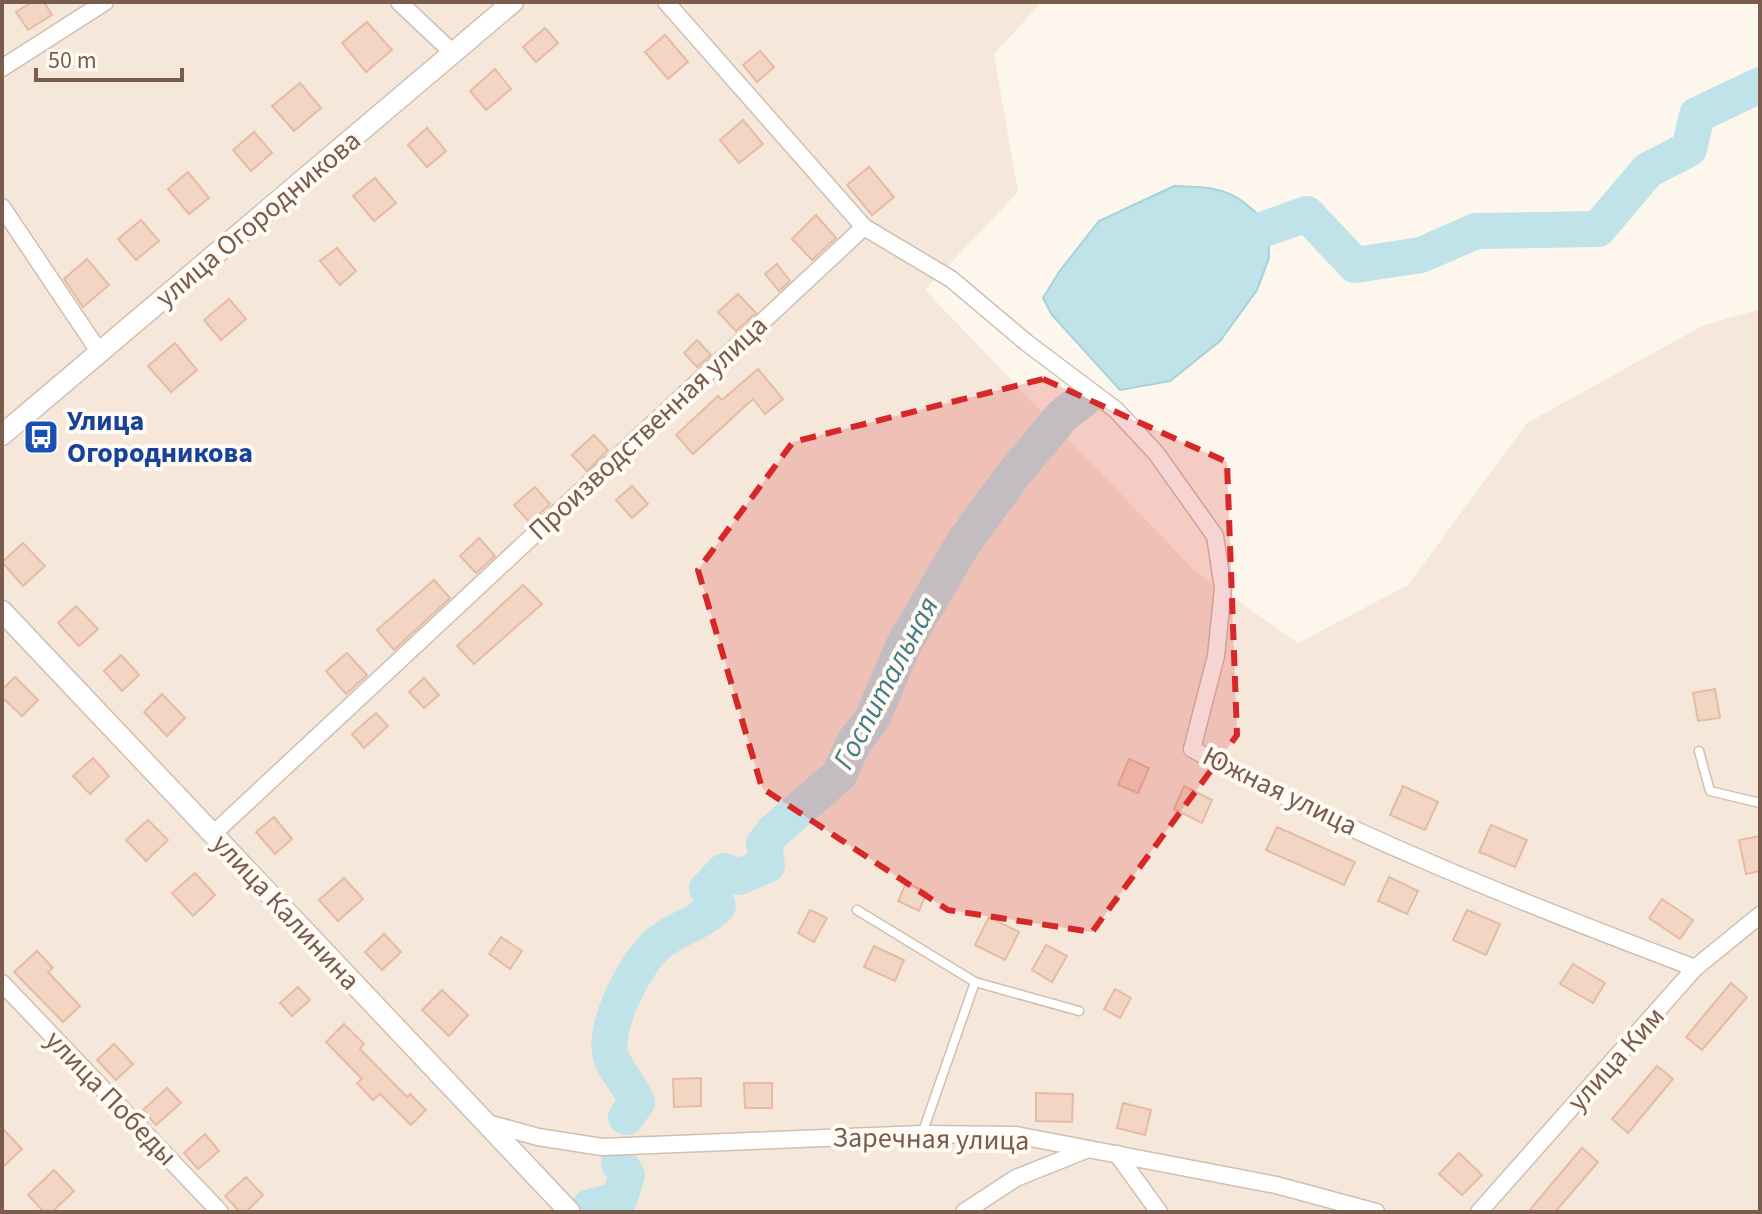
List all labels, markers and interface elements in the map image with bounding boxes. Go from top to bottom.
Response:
scale bar [36,32,182,82]
text: 50 m [48,43,97,78]
street label: улица Огородникова [147,121,369,317]
street label: Производственная улица [519,306,777,550]
place label: Улица Огородникова [67,401,253,473]
bus stop icon: Улица Огородникова [22,418,60,456]
water label: Госпитальная [822,589,950,777]
street label: Южная улица [1196,736,1364,846]
street label: улица Калинина [203,825,369,999]
street label: улица Ким [1558,998,1674,1120]
street label: улица Победы [36,1021,186,1175]
street label: Заречная улица [832,1117,1030,1161]

